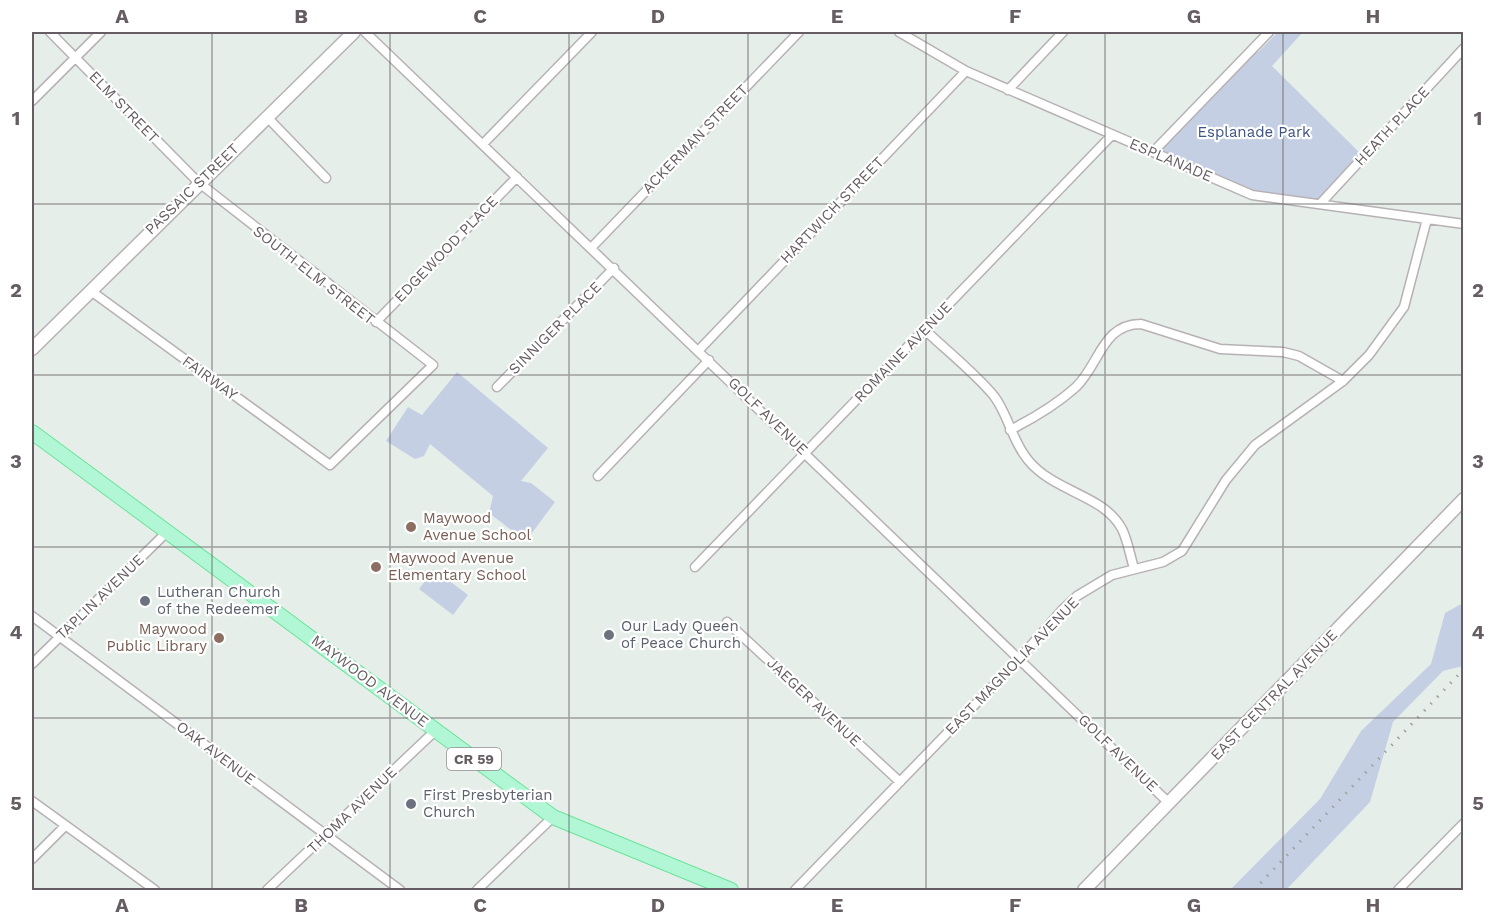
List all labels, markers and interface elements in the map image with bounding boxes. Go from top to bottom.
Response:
text: A [115,4,129,28]
text: B [294,4,308,28]
text: C [473,4,487,28]
text: D [651,4,665,28]
text: E [831,4,843,28]
text: F [1009,4,1021,28]
text: G [1187,4,1201,28]
text: H [1366,4,1380,28]
street label: ELM STREET [85,67,163,147]
street label: ACKERMAN STREET [638,81,752,197]
street label: HEATH PLACE [1351,83,1433,169]
text: 1 [12,106,20,130]
text: 1 [1474,106,1482,130]
park label: Esplanade Park [1197,123,1311,141]
street label: ESPLANADE [1127,134,1215,186]
street label: PASSAIC STREET [141,140,243,238]
street label: HARTWICH STREET [776,153,888,267]
street label: EDGEWOOD PLACE [391,192,501,306]
street label: SOUTH ELM STREET [250,222,378,328]
text: 2 [10,278,22,302]
street label: SINNIGER PLACE [505,278,605,378]
text: 2 [1472,278,1484,302]
street label: ROMAINE AVENUE [850,298,956,406]
street label: FAIRWAY [179,352,241,404]
street label: GOLF AVENUE [724,373,812,459]
text: 3 [10,449,22,473]
text: 3 [1472,449,1484,473]
place label: Maywood Avenue School [423,509,531,544]
marker: Maywood Avenue School [404,520,418,534]
place label: Maywood Avenue Elementary School [388,549,527,584]
street label: TAPLIN AVENUE [52,551,148,643]
marker: Maywood Avenue Elementary School [369,560,383,574]
place label: Lutheran Church of the Redeemer [157,583,280,618]
street label: EAST MAGNOLIA AVENUE [941,593,1083,739]
marker: Lutheran Church of the Redeemer [138,594,152,608]
place label: Our Lady Queen of Peace Church [621,617,741,652]
text: 4 [10,620,23,644]
place label: Maywood Public Library [106,620,207,655]
text: 4 [1472,620,1485,644]
street label: EAST CENTRAL AVENUE [1207,626,1341,764]
marker: Our Lady Queen of Peace Church [602,628,616,642]
marker: Maywood Public Library [212,631,226,645]
street label: MAYWOOD AVENUE [308,631,432,731]
street label: JAEGER AVENUE [763,654,865,750]
street label: GOLF AVENUE [1074,710,1162,796]
street label: OAK AVENUE [173,717,259,789]
road number: CR 59 [447,748,501,770]
street label: THOMA AVENUE [304,763,400,857]
place label: First Presbyterian Church [423,786,553,821]
text: 5 [10,791,22,815]
text: 5 [1472,791,1484,815]
marker: First Presbyterian Church [404,797,418,811]
text: A [115,893,129,917]
text: B [294,893,308,917]
text: C [473,893,487,917]
text: D [651,893,665,917]
text: E [831,893,843,917]
text: F [1009,893,1021,917]
text: G [1187,893,1201,917]
text: H [1366,893,1380,917]

